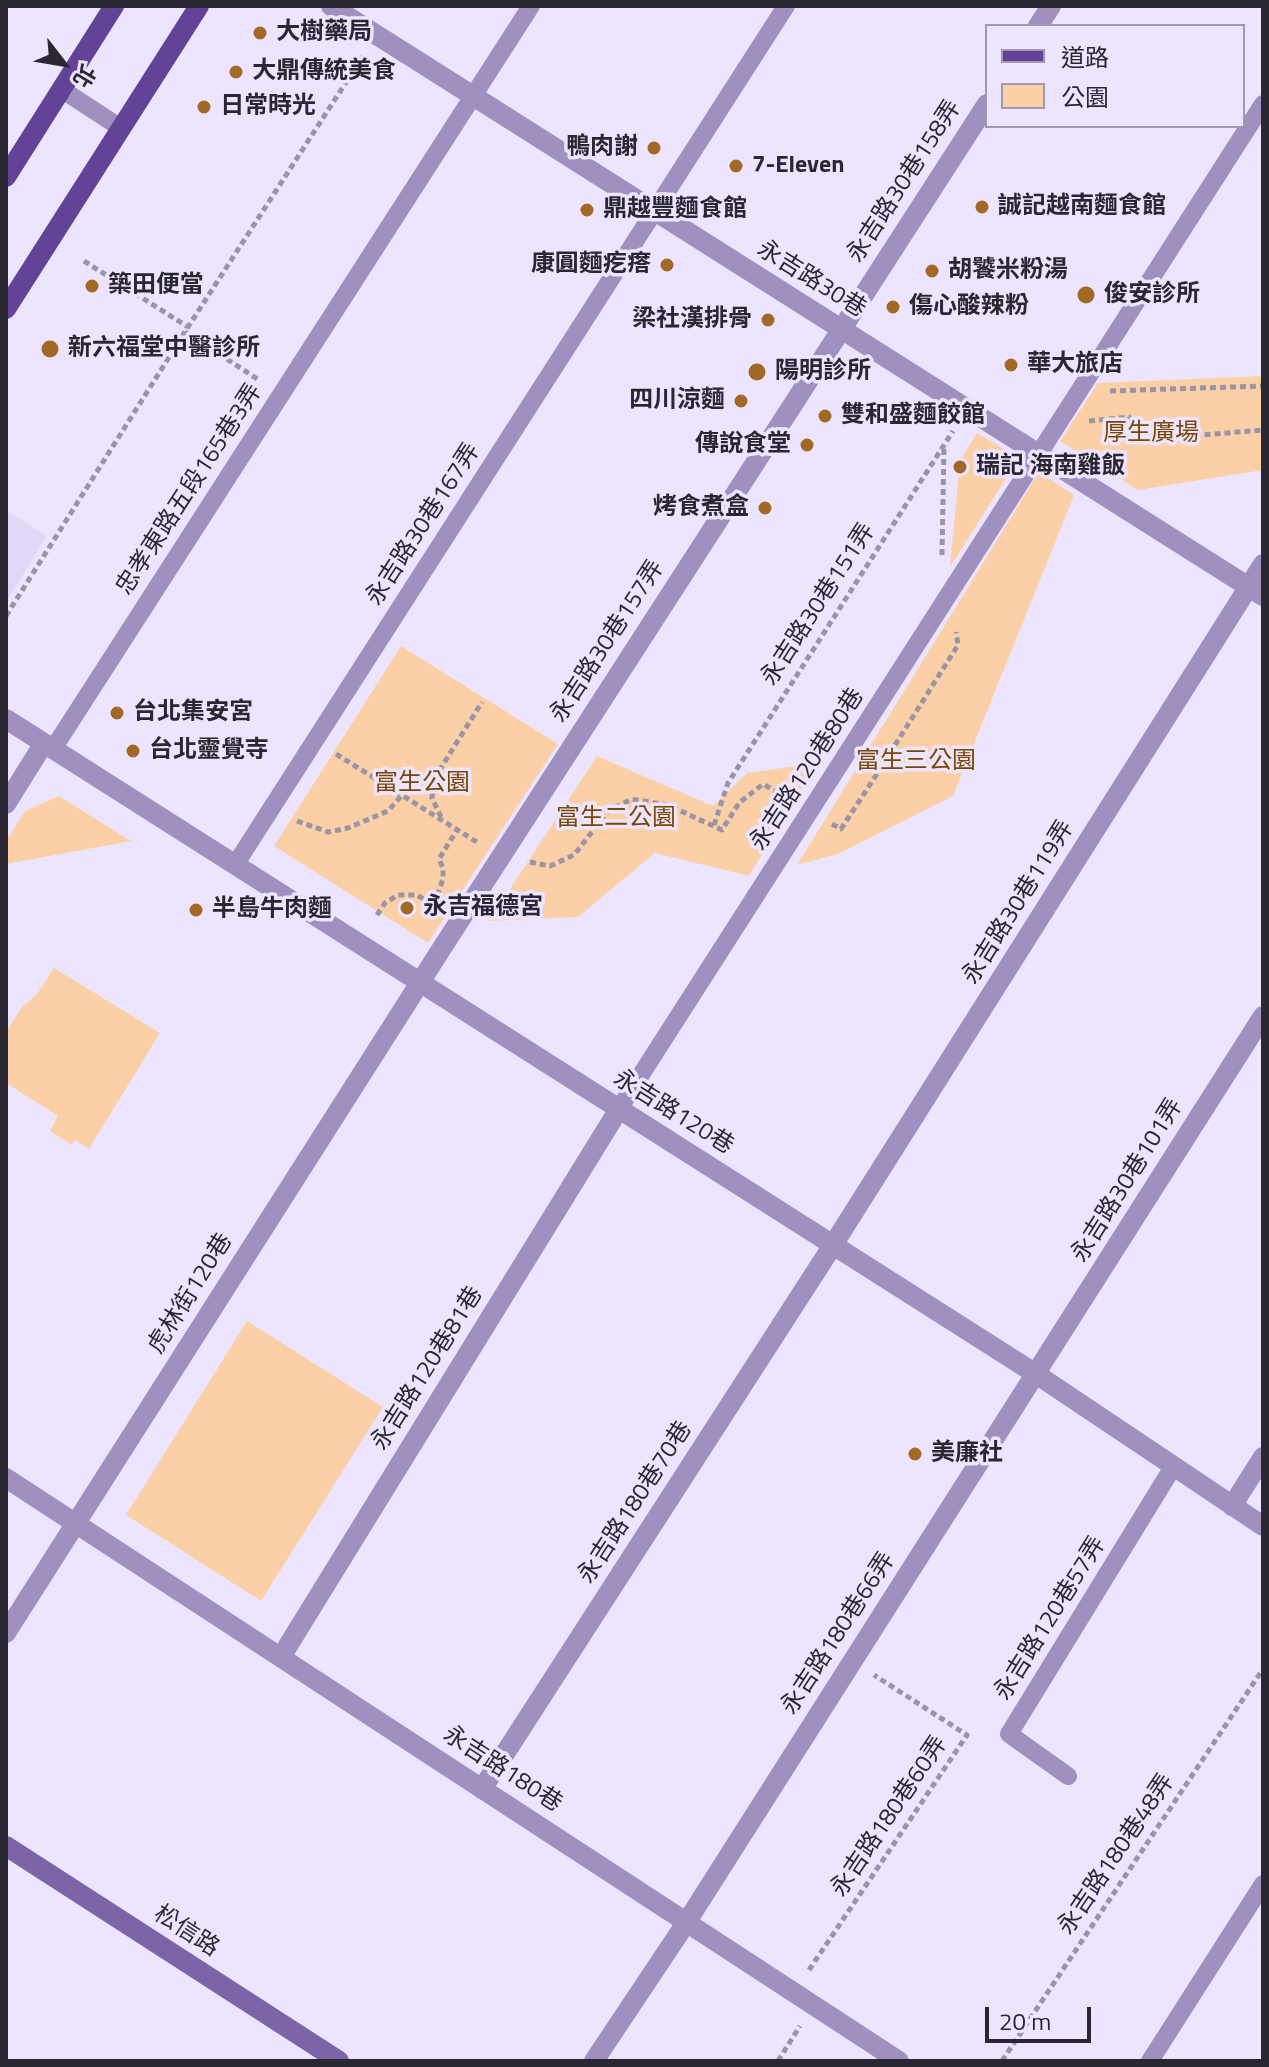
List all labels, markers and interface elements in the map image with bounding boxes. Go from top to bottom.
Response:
place label: 大樹藥局 [276,19,372,47]
north arrow [24,24,104,104]
marker: 大樹藥局 [251,24,269,42]
legend [985,24,1245,128]
text: 道路 [1061,39,1109,75]
text: 北 [64,58,105,95]
place label: 大鼎傳統美食 [252,58,396,86]
marker: 大鼎傳統美食 [227,63,245,81]
text: 公園 [1061,79,1109,115]
place label: 日常時光 [220,93,316,121]
street label: 永吉路30巷158弄 [842,96,968,268]
marker: 日常時光 [195,98,213,116]
place label: 鴨肉謝 [566,134,638,162]
marker: 鴨肉謝 [645,139,663,157]
place label: 7-Eleven [752,152,844,180]
marker: 7-Eleven [727,157,745,175]
place label: 誠記越南麵食館 [998,193,1166,221]
place label: 鼎越豐麵食館 [603,196,747,224]
marker: 誠記越南麵食館 [973,198,991,216]
marker: 鼎越豐麵食館 [578,201,596,219]
street label: 永吉路30巷 [751,235,871,325]
place label: 康圓麵疙瘩 [531,251,651,279]
marker: 康圓麵疙瘩 [658,256,676,274]
place label: 胡饕米粉湯 [948,257,1068,285]
marker: 胡饕米粉湯 [923,262,941,280]
place label: 築田便當 [108,272,204,300]
marker: 築田便當 [83,277,101,295]
place label: 俊安診所 [1104,281,1200,309]
marker: 俊安診所 [1075,284,1097,306]
place label: 傷心酸辣粉 [909,293,1029,321]
marker: 傷心酸辣粉 [884,298,902,316]
place label: 梁社漢排骨 [632,306,752,334]
marker: 梁社漢排骨 [759,311,777,329]
place label: 新六福堂中醫診所 [68,335,260,363]
marker: 新六福堂中醫診所 [39,338,61,360]
place label: 華大旅店 [1027,351,1123,379]
marker: 華大旅店 [1002,356,1020,374]
place label: 陽明診所 [775,358,871,386]
marker: 陽明診所 [746,361,768,383]
street label: 忠孝東路五段165巷3弄 [111,379,269,601]
place label: 四川涼麵 [629,387,725,415]
marker: 四川涼麵 [732,392,750,410]
place label: 雙和盛麵餃館 [841,402,985,430]
marker: 雙和盛麵餃館 [816,407,834,425]
park label: 厚生廣場 [1103,420,1199,448]
place label: 傳說食堂 [695,431,791,459]
marker: 傳說食堂 [798,436,816,454]
street label: 永吉路30巷167弄 [361,439,487,611]
place label: 瑞記 海南雞飯 [976,453,1125,481]
marker: 瑞記 海南雞飯 [951,458,969,476]
place label: 烤食煮盒 [653,494,749,522]
marker: 烤食煮盒 [756,499,774,517]
street label: 永吉路30巷151弄 [756,519,882,691]
street label: 永吉路30巷157弄 [545,556,671,728]
street label: 永吉路120巷80巷 [745,684,871,856]
place label: 台北集安宮 [133,699,253,727]
marker: 台北集安宮 [108,704,126,722]
place label: 台北靈覺寺 [149,737,269,765]
marker: 台北靈覺寺 [124,742,142,760]
park label: 富生三公園 [856,748,976,776]
park label: 富生公園 [374,770,470,798]
park label: 富生二公園 [556,805,676,833]
street label: 永吉路30巷119弄 [957,816,1081,990]
place label: 永吉福德宮 [423,894,543,922]
place label: 半島牛肉麵 [212,896,332,924]
marker: 永吉福德宮 [398,899,416,917]
marker: 半島牛肉麵 [187,901,205,919]
street label: 永吉路120巷 [608,1065,738,1161]
street label: 永吉路30巷101弄 [1066,1094,1190,1268]
street label: 虎林街120巷 [143,1229,239,1359]
street label: 永吉路120巷81巷 [366,1282,490,1456]
street label: 永吉路180巷70巷 [573,1417,699,1589]
place label: 美廉社 [931,1440,1003,1468]
marker: 美廉社 [906,1445,924,1463]
street label: 永吉路120巷57弄 [989,1532,1113,1706]
street label: 永吉路180巷66弄 [776,1548,902,1720]
street label: 永吉路180巷 [437,1721,567,1819]
street label: 永吉路180巷60弄 [826,1731,954,1903]
street label: 永吉路180巷48弄 [1053,1769,1181,1941]
street label: 松信路 [148,1900,224,1964]
scale bar [989,1991,1095,2041]
text: 20 m [999,2003,1051,2039]

